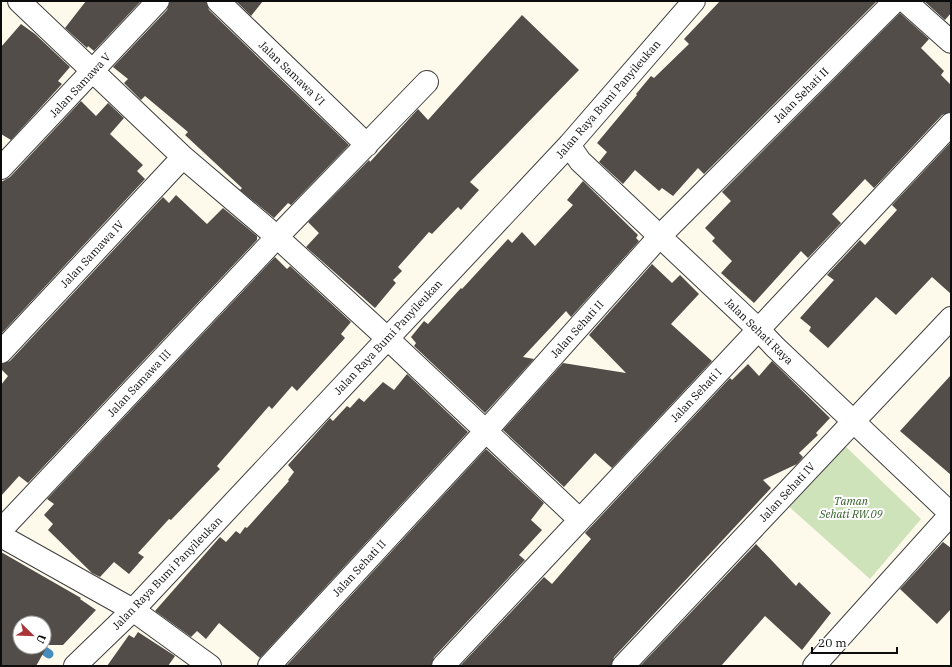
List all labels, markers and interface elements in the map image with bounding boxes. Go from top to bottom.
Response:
street label: Jalan Raya Bumi Panyileukan [553,37,663,161]
street label: Jalan Samawa VI [256,38,328,108]
street label: Jalan Samawa V [47,49,114,120]
street label: Jalan Sehati II [770,64,832,126]
street label: Jalan Samawa IV [57,217,127,291]
street label: Jalan Raya Bumi Panyileukan [331,276,445,398]
street label: Jalan Sehati Raya [722,295,796,367]
street label: Jalan Sehati II [548,297,607,361]
street label: Jalan Samawa III [104,346,174,420]
street label: Jalan Sehati I [667,365,725,425]
street label: Jalan Sehati IV [756,459,819,525]
park label: Taman Sehati RW.09 [818,494,883,521]
street label: Jalan Raya Bumi Panyileukan [109,513,225,633]
street label: Jalan Sehati II [329,537,389,599]
north arrow [12,615,52,655]
scale bar [812,629,897,655]
text: U [33,632,49,646]
text: 20 m [818,635,847,650]

